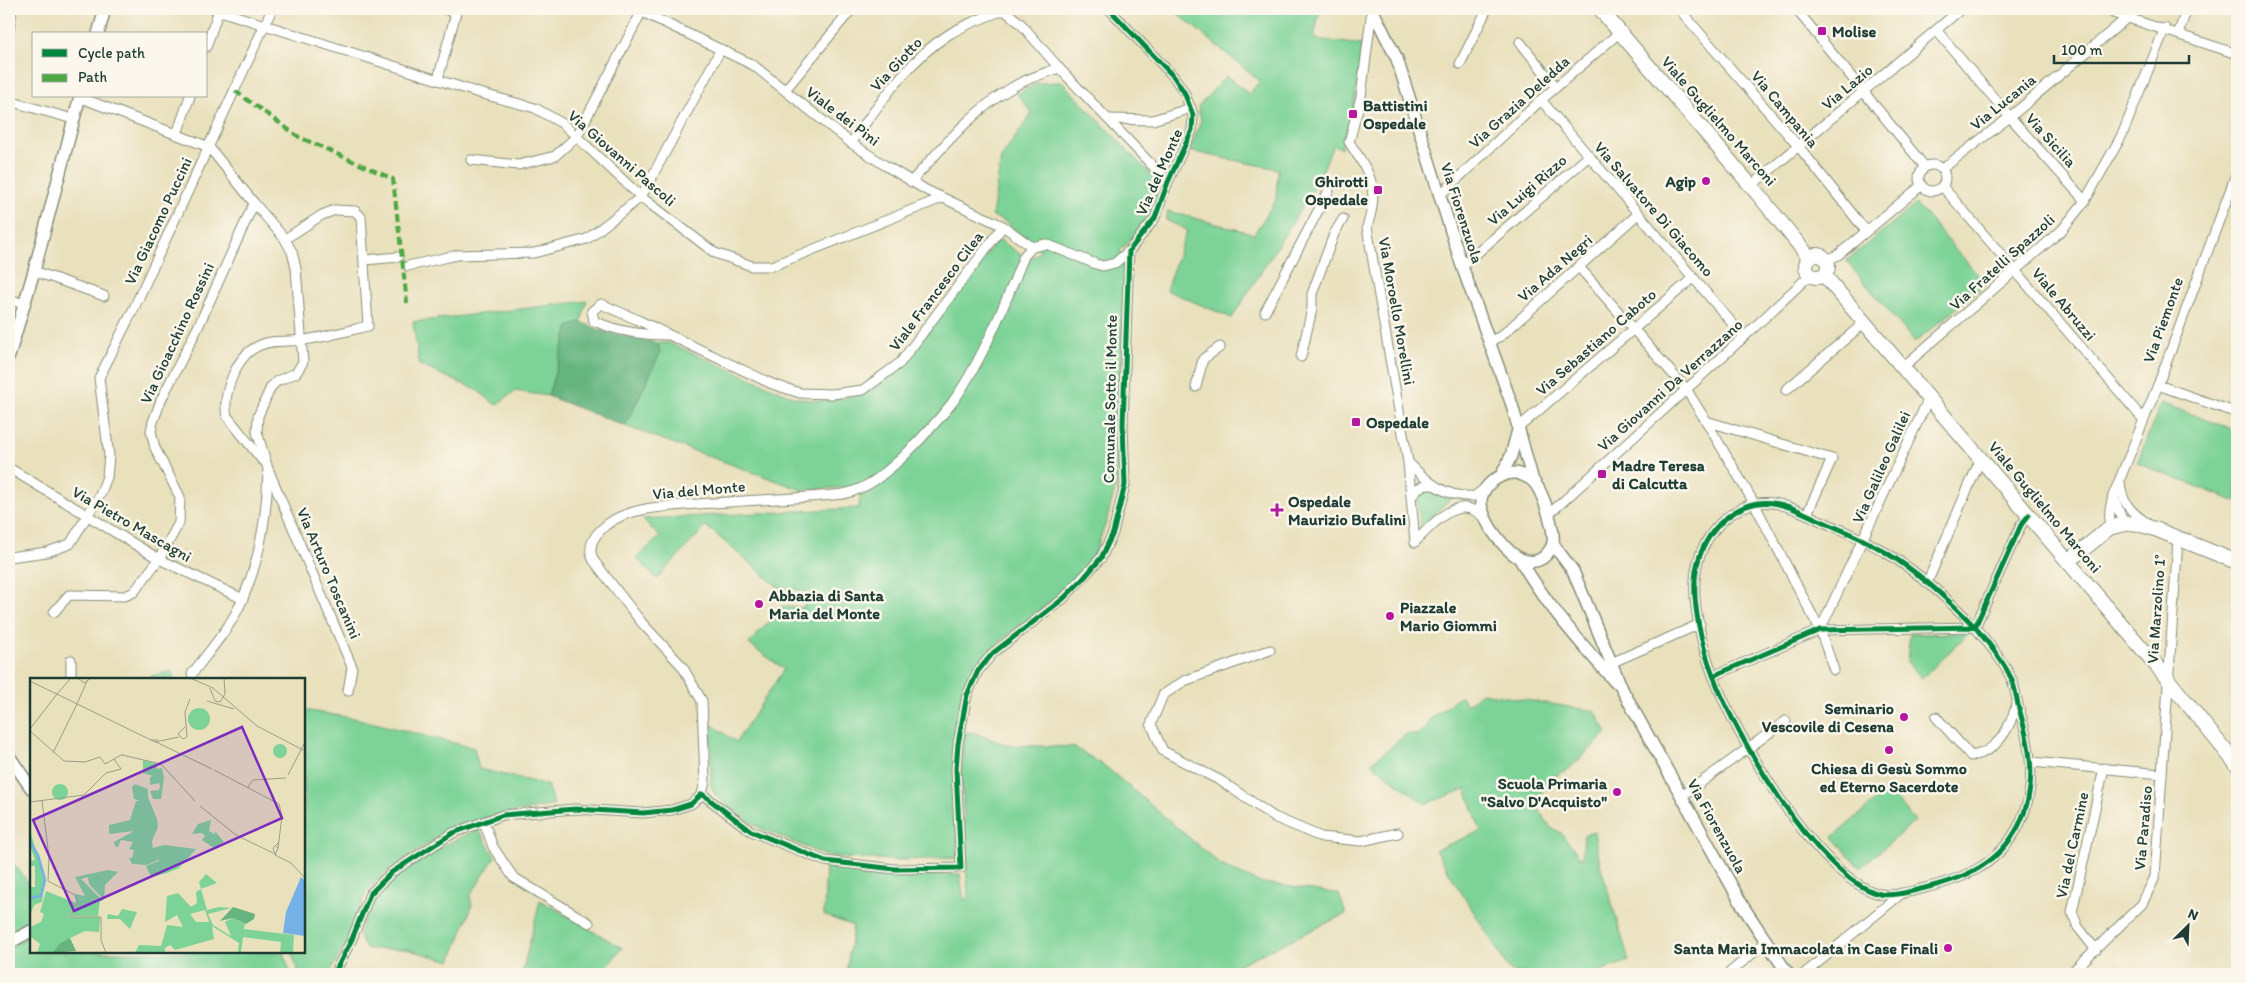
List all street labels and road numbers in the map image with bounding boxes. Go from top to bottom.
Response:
street label: Via Giotto [866,33,926,95]
street label: Via Grazia Deledda [1465,52,1573,152]
street label: Viale Guglielmo Marconi [1657,52,1781,190]
street label: Via Lazio [1818,60,1876,114]
street label: Via Campania [1747,67,1823,152]
street label: Via Lucania [1966,69,2040,134]
street label: Viale dei Pini [802,82,884,150]
street label: Via Giovanni Pascoli [564,106,680,210]
street label: Via Sicilia [2022,109,2081,172]
street label: Via del Monte [1131,126,1187,218]
street label: Via Salvatore Di Giacomo [1590,138,1718,280]
street label: Via Luigi Rizzo [1483,150,1571,230]
street label: Via Giacomo Puccini [120,154,196,288]
street label: Via Fiorenzuola [1437,160,1487,266]
street label: Via Fratelli Spazzoli [1945,210,2059,314]
street label: Viale Francesco Cilea [885,227,988,355]
street label: Via Ada Negri [1514,230,1596,306]
street label: Via Moroello Morellini [1375,236,1419,386]
street label: Via Gioacchino Rossini [136,259,218,407]
street label: Viale Abruzzi [2028,263,2100,345]
street label: Via Piemonte [2139,274,2187,365]
street label: Via Sebastiano Caboto [1532,284,1660,400]
street label: Comunale Sotto il Monte [1099,314,1121,484]
street label: Via Giovanni Da Verrazzano [1593,315,1747,455]
street label: Via Galileo Galilei [1848,408,1914,526]
street label: Viale Guglielmo Marconi [1984,437,2106,577]
street label: Via del Monte [652,476,746,504]
street label: Via Pietro Mascagni [69,482,195,566]
street label: Via Arturo Toscanini [293,505,365,641]
street label: Via Marzolino 1° [2143,553,2169,664]
street label: Via Fiorenzuola [1683,776,1751,877]
street label: Via Paradiso [2130,785,2156,871]
street label: Via del Carmine [2051,790,2093,900]

